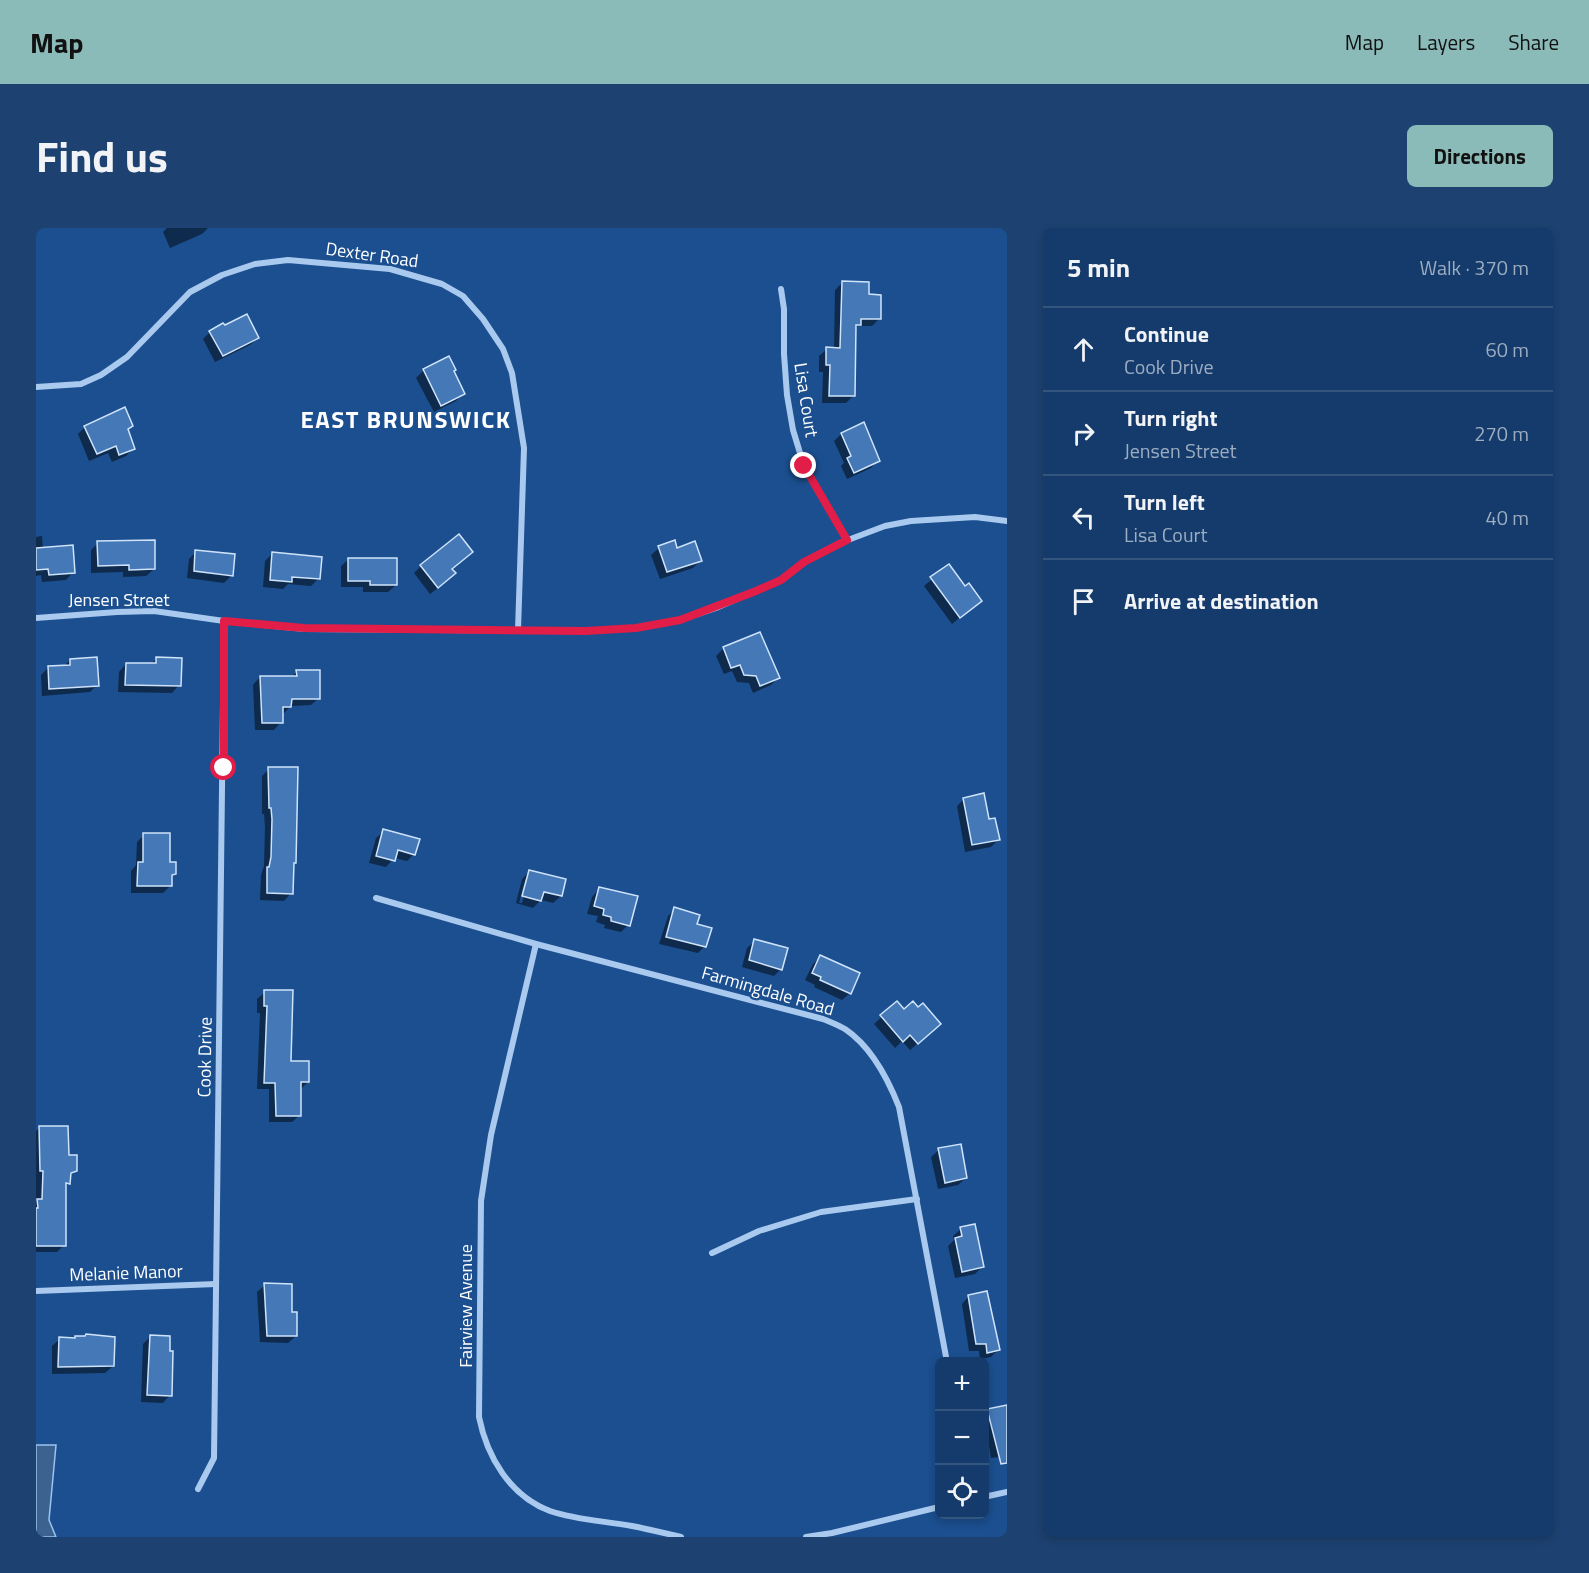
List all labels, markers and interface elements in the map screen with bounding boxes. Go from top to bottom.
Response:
text: Map [30,21,84,64]
text: Map [1345,26,1384,58]
text: Layers [1417,26,1475,58]
text: Share [1508,26,1559,58]
text: Find us [36,124,168,188]
button: Directions [1407,125,1553,187]
street label: Dexter Road [324,235,420,274]
text: 5 min [1067,248,1130,287]
text: Walk · 370 m [1420,252,1529,283]
text: Continue [1124,317,1209,351]
icon: ahead [1067,333,1100,366]
text: 60 m [1485,334,1529,365]
text: Cook Drive [1124,351,1214,382]
street label: Lisa Court [787,361,826,440]
district label: EAST BRUNSWICK [301,401,511,437]
text: Turn right [1124,401,1218,435]
icon: right [1067,417,1100,450]
text: 270 m [1474,418,1529,449]
text: Jensen Street [1124,435,1237,466]
route end [790,452,816,478]
text: Turn left [1124,485,1205,519]
icon: left [1067,501,1100,534]
text: 40 m [1485,502,1529,533]
text: Lisa Court [1124,519,1207,550]
text: Arrive at destination [1124,584,1319,618]
icon: arrive [1067,585,1100,618]
street label: Jensen Street [68,586,170,613]
route start [210,754,236,780]
street label: Farmingdale Road [699,959,838,1022]
street label: Cook Drive [190,1016,219,1098]
street label: Fairview Avenue [452,1244,479,1368]
street label: Melanie Manor [69,1257,183,1288]
map controls [935,1357,989,1519]
button: + [935,1357,989,1411]
button: − [935,1411,989,1465]
button: locate [935,1465,989,1519]

